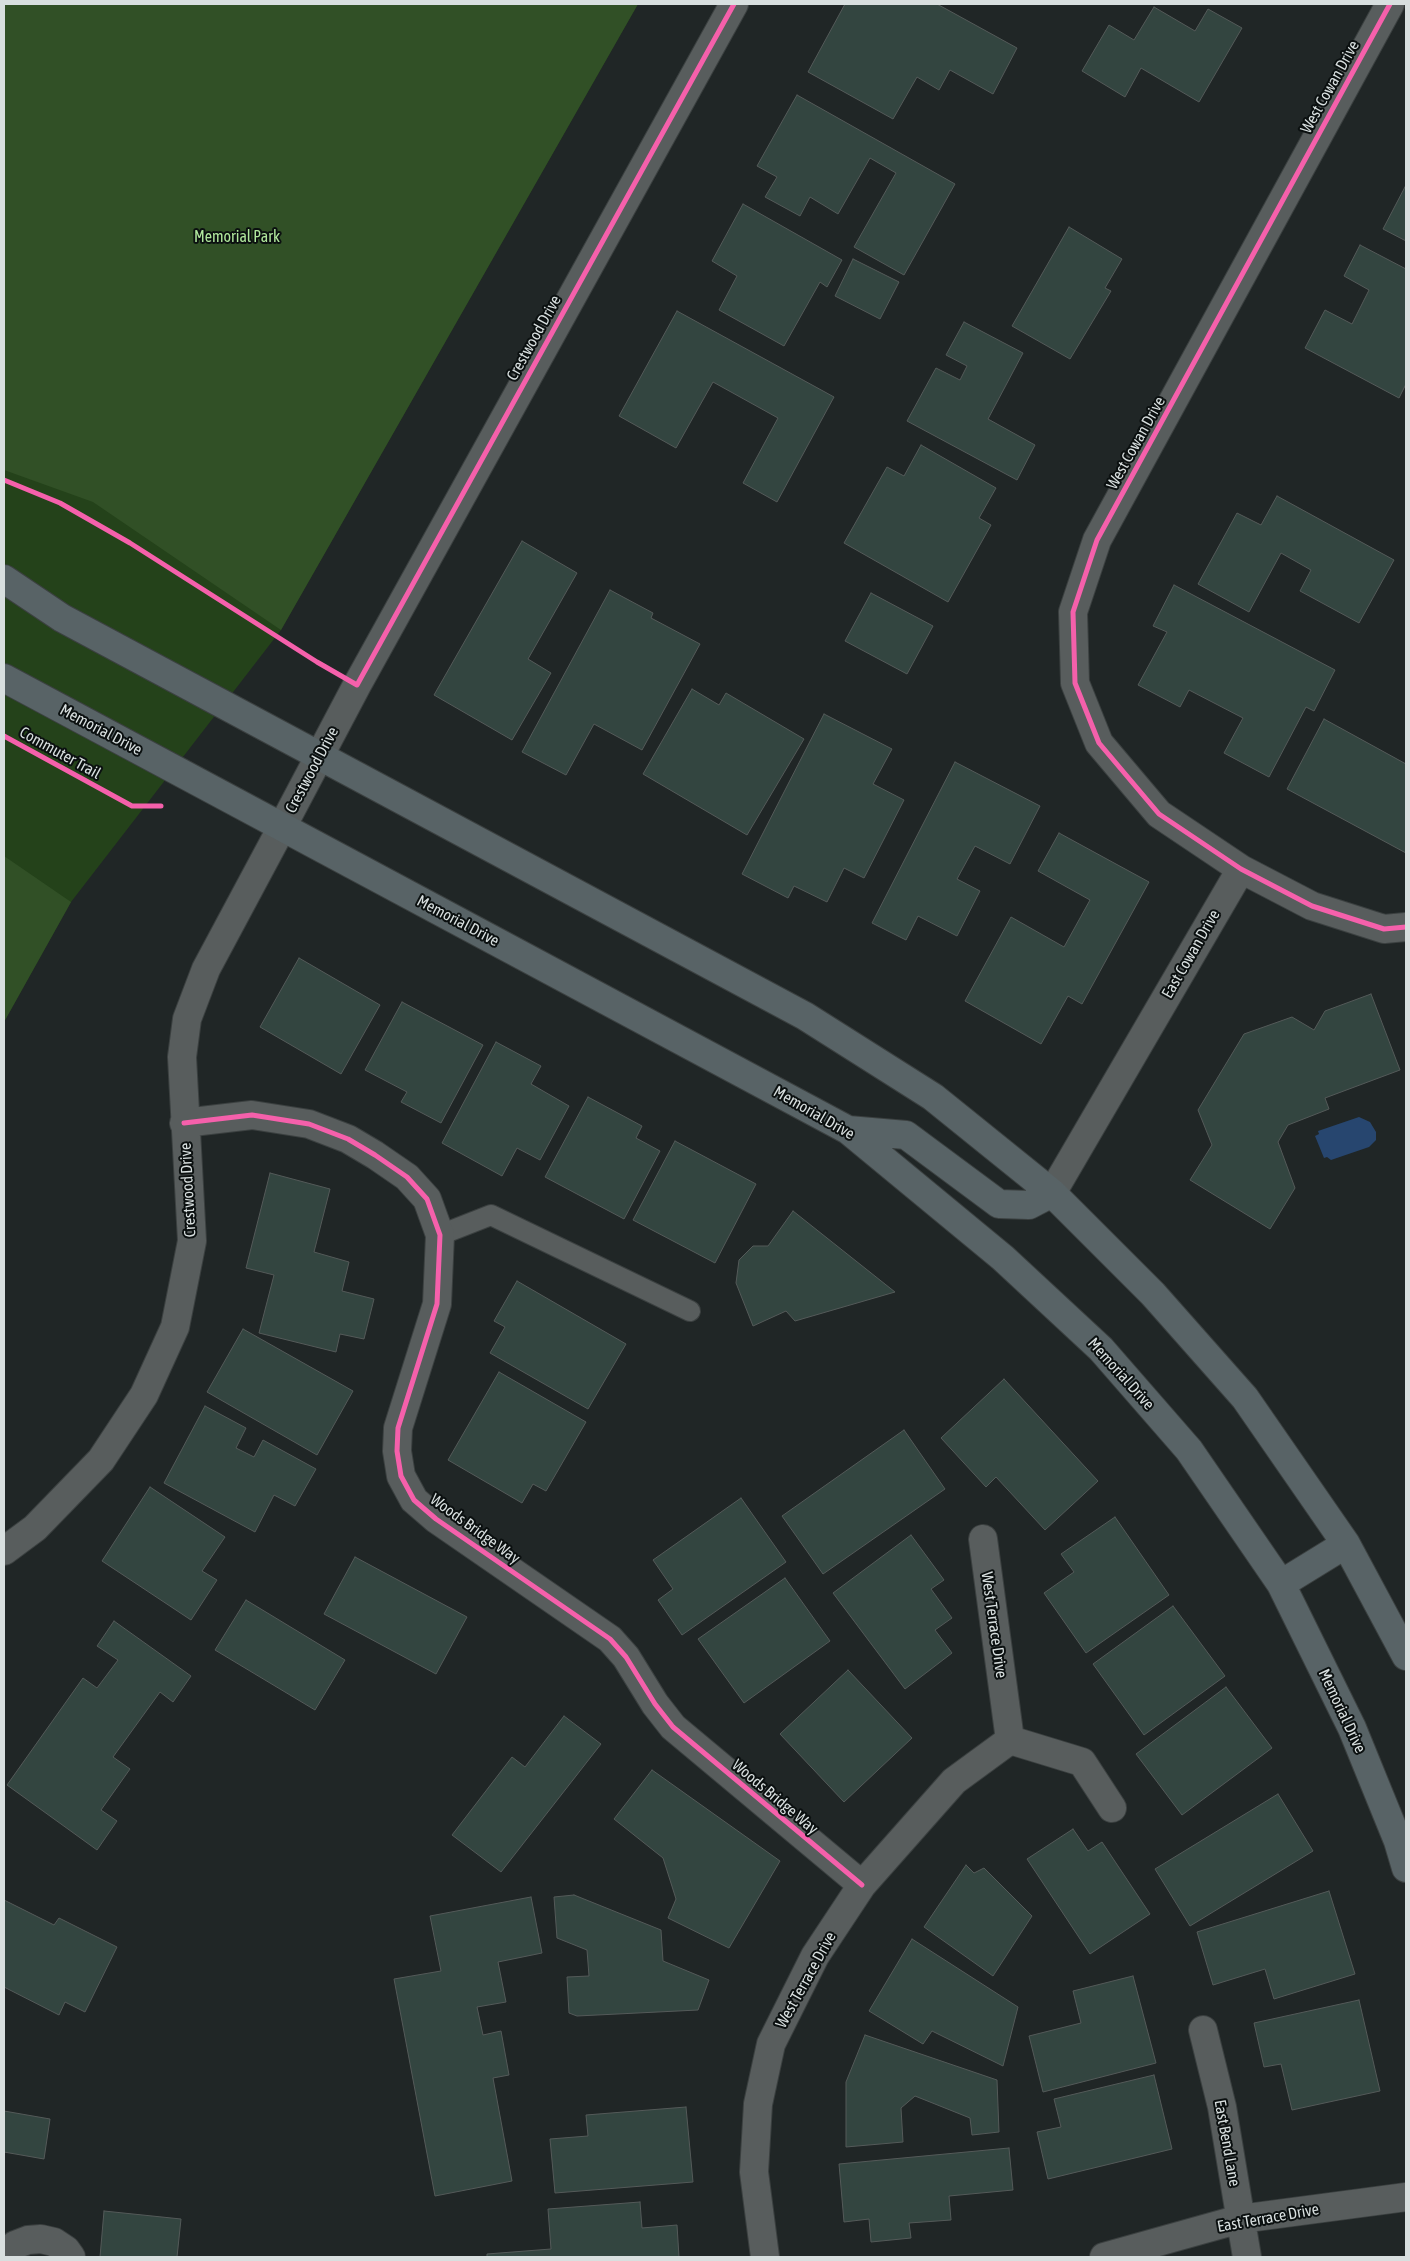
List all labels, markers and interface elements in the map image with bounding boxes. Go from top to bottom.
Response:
street label: West Cowan Drive [1297,37,1363,137]
park label: Memorial Park [194,227,280,247]
street label: Crestwood Drive [503,292,565,384]
street label: West Cowan Drive [1103,393,1169,493]
street label: Memorial Drive [57,700,145,760]
street label: Commuter Trail [16,723,104,783]
street label: Crestwood Drive [281,724,343,816]
street label: Memorial Drive [414,891,502,951]
street label: East Cowan Drive [1158,906,1224,1002]
street label: Memorial Drive [770,1082,858,1144]
street label: Crestwood Drive [176,1142,200,1238]
street label: Memorial Drive [1084,1334,1158,1414]
street label: Woods Bridge Way [426,1490,524,1568]
street label: West Terrace Drive [977,1571,1011,1679]
street label: Memorial Drive [1314,1666,1370,1756]
street label: Woods Bridge Way [728,1755,822,1839]
street label: West Terrace Drive [772,1928,840,2032]
street label: East Bend Lane [1210,2098,1244,2188]
street label: East Terrace Drive [1216,2200,1320,2236]

